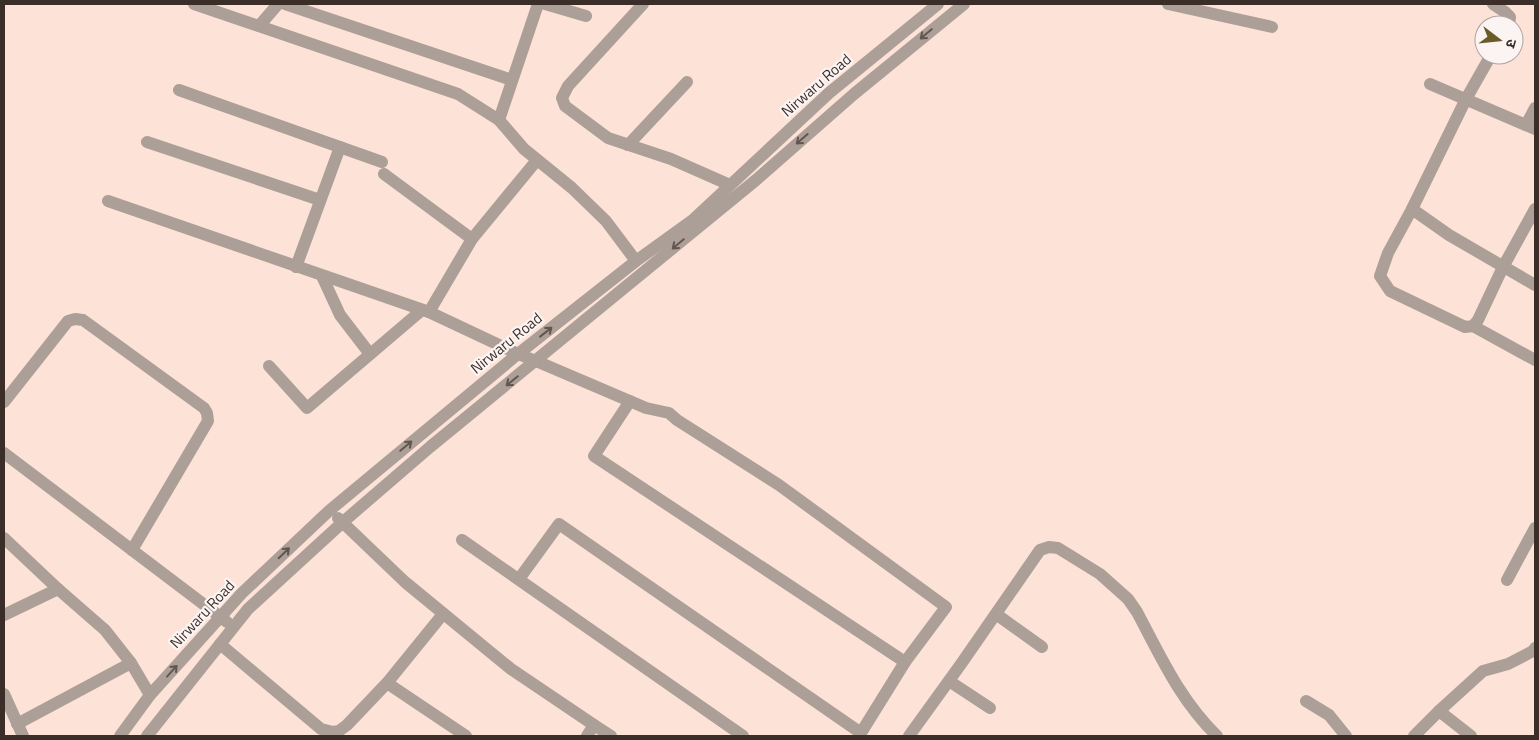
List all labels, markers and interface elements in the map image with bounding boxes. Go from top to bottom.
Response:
north arrow [1474,15,1524,65]
one-way arrow [920,29,933,40]
text: उ [1501,37,1523,51]
street label: Nirwaru Road [776,48,856,122]
one-way arrow [796,134,809,145]
one-way arrow [672,239,685,250]
street label: Nirwaru Road [465,307,547,379]
one-way arrow [539,327,553,337]
one-way arrow [505,375,518,386]
one-way arrow [400,440,413,451]
one-way arrow [278,547,291,559]
street label: Nirwaru Road [164,575,240,653]
one-way arrow [166,664,178,677]

